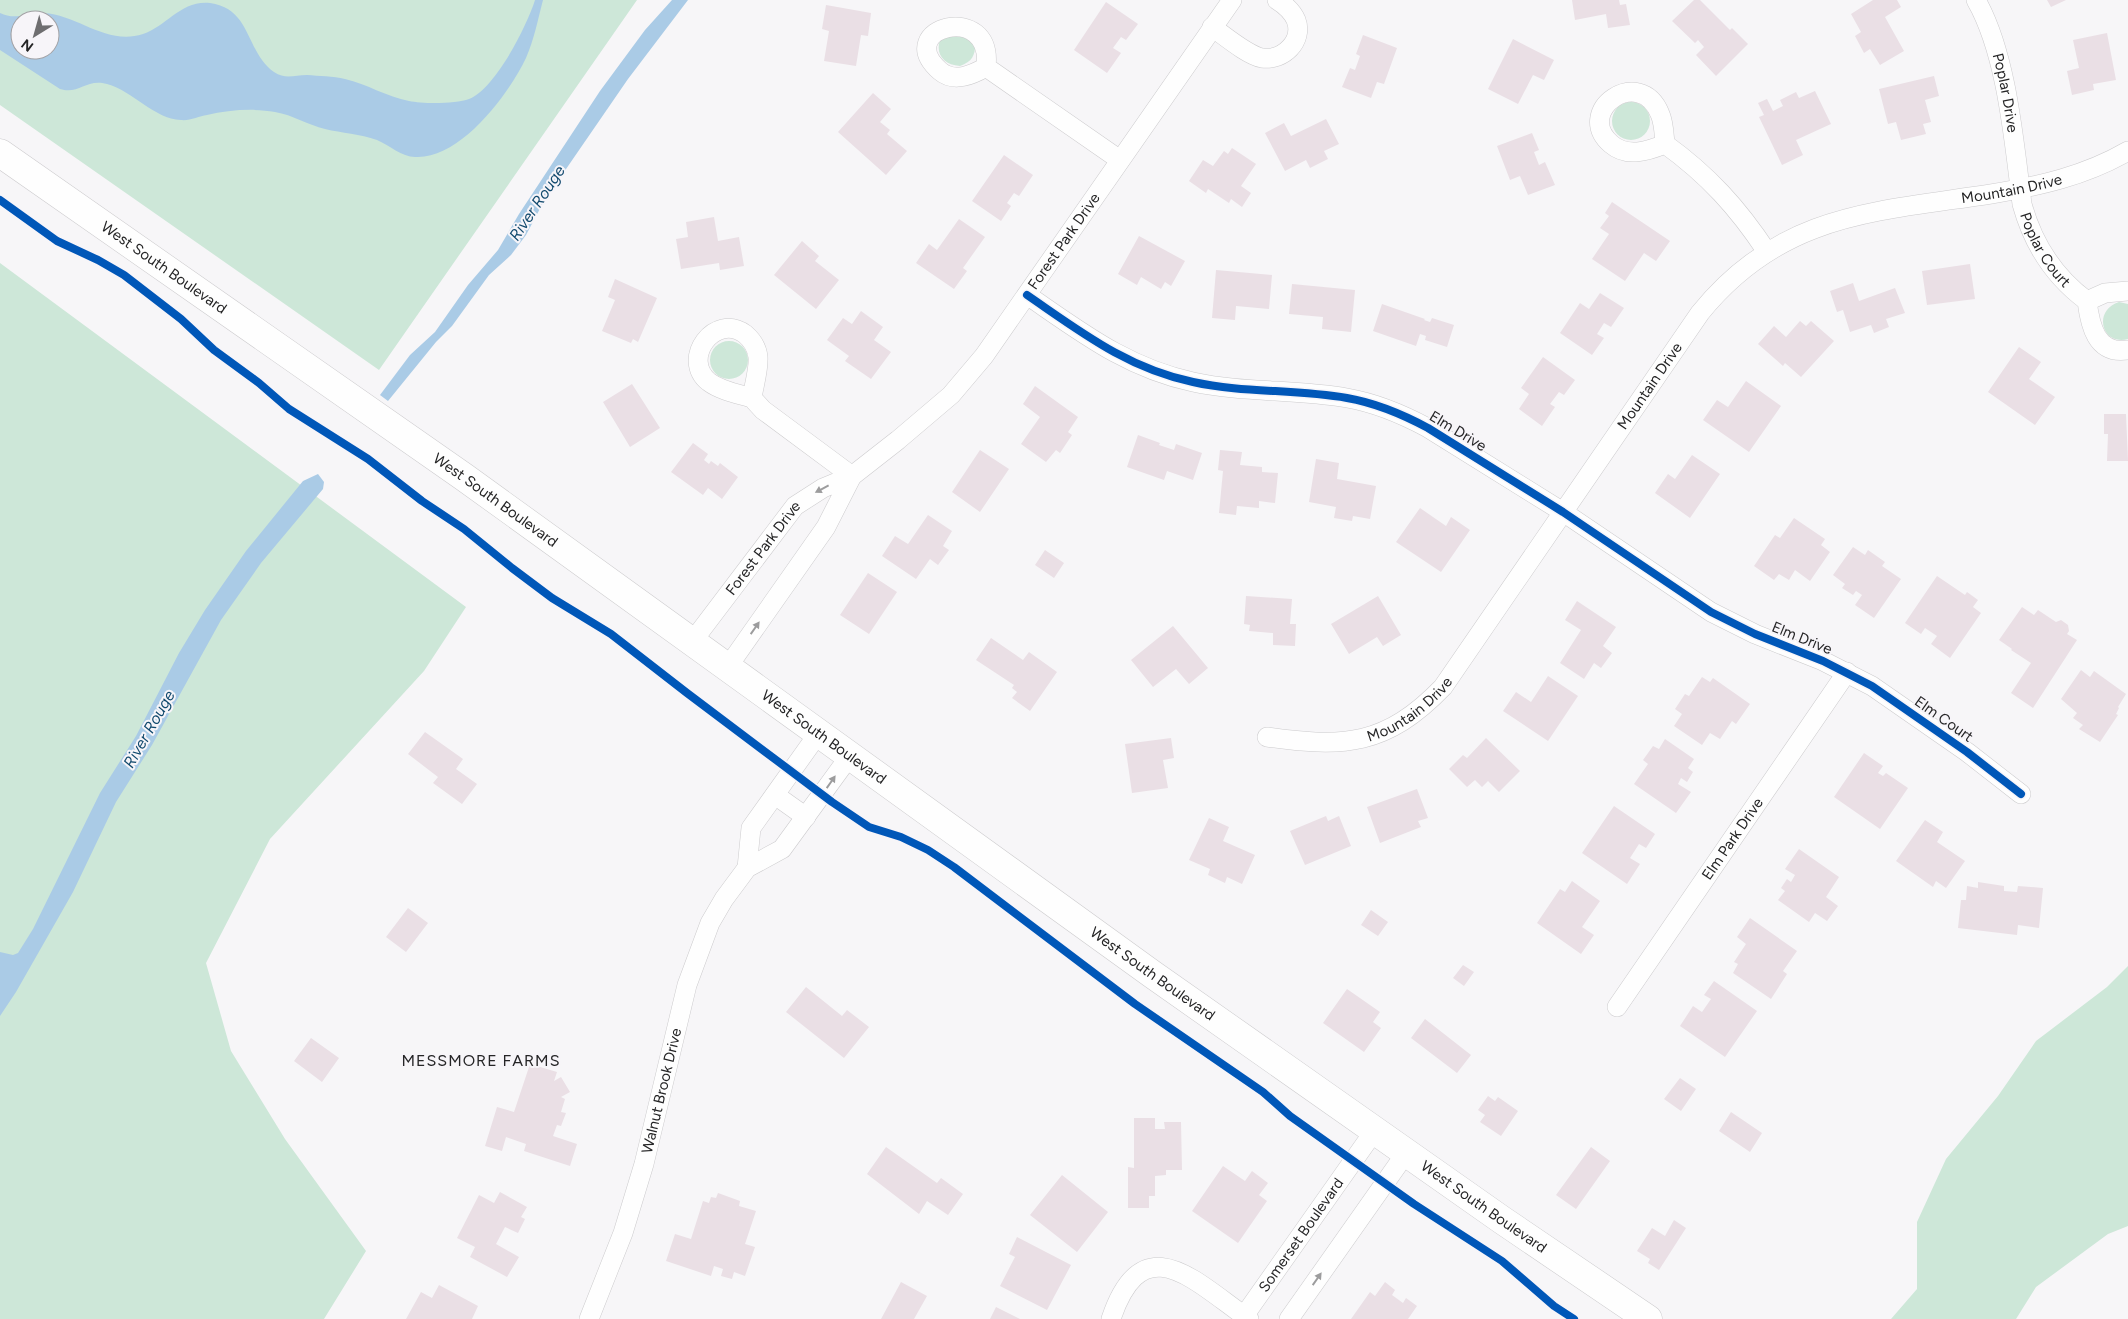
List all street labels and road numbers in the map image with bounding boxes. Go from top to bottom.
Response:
street label: Poplar Drive [1989,51,2022,134]
street label: Mountain Drive [1960,170,2064,207]
street label: Forest Park Drive [1024,190,1104,293]
street label: Poplar Court [2016,210,2074,291]
street label: West South Boulevard [98,217,230,318]
street label: Mountain Drive [1614,339,1686,433]
street label: Elm Drive [1426,407,1490,455]
street label: West South Boulevard [430,449,561,551]
street label: Forest Park Drive [722,496,803,599]
street label: Elm Drive [1769,618,1835,658]
street label: Mountain Drive [1365,674,1456,746]
street label: West South Boulevard [758,686,890,788]
street label: Elm Court [1911,692,1977,746]
street label: Elm Park Drive [1698,794,1767,883]
street label: West South Boulevard [1087,923,1218,1024]
street label: Walnut Brook Drive [638,1026,685,1155]
street label: West South Boulevard [1417,1157,1550,1257]
street label: Somerset Boulevard [1255,1175,1347,1296]

